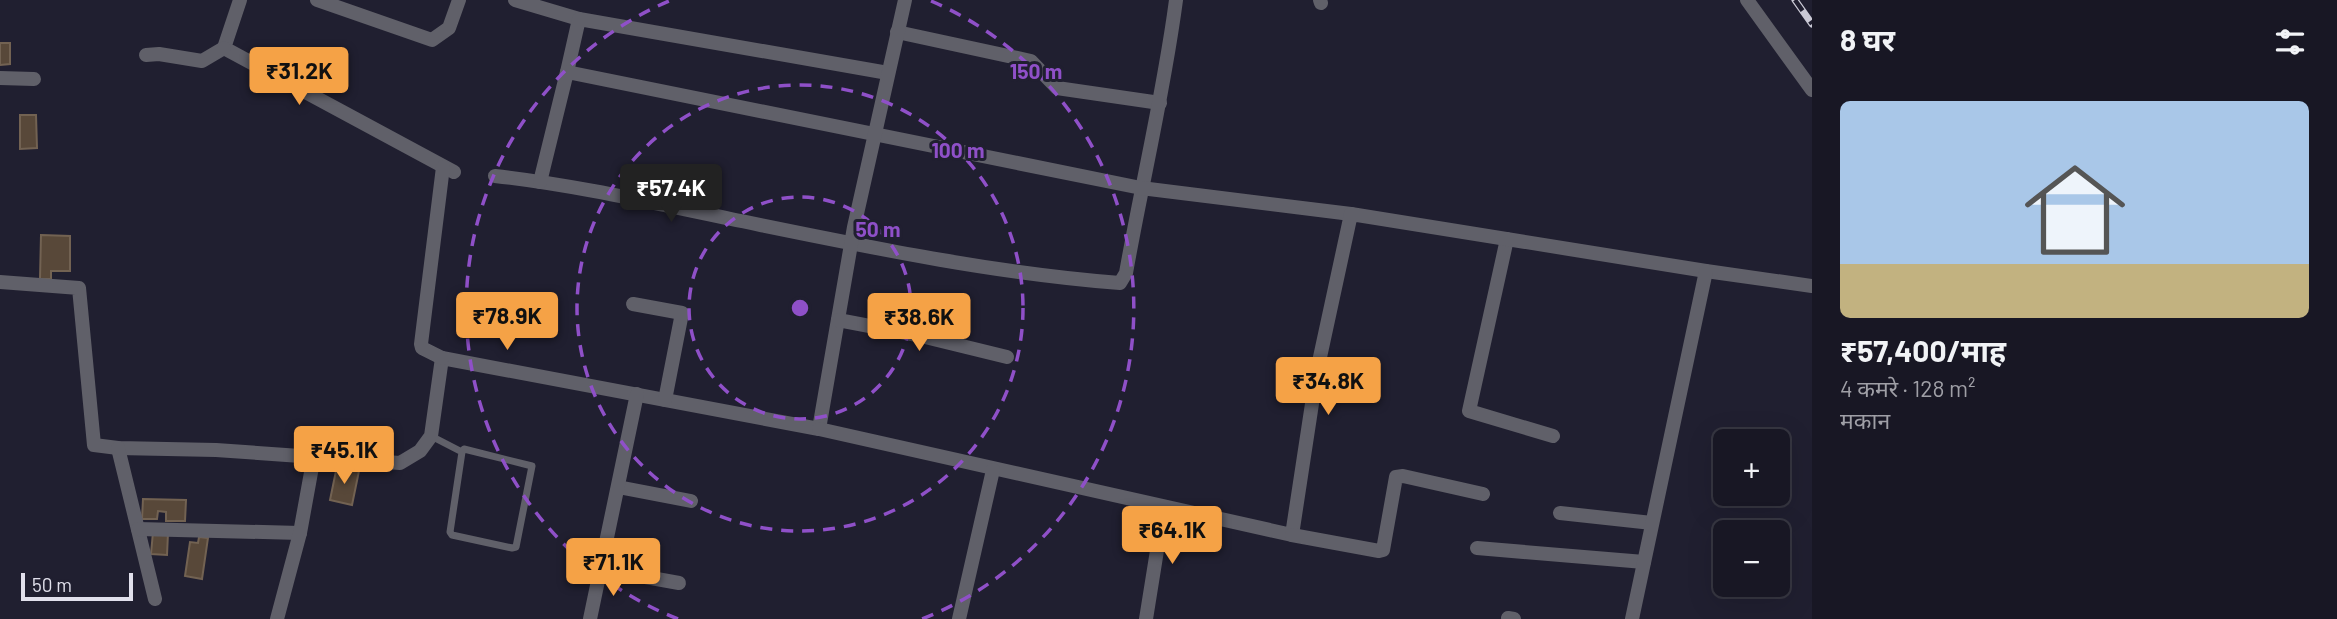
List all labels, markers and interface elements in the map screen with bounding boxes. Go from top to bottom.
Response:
text: 8 घर [1840,21,1895,57]
icon: filters [2271,23,2309,61]
pin: ₹31.2K [242,48,356,107]
text: ₹31.2K [265,56,333,84]
text: 150 m [1010,58,1062,83]
text: 100 m [931,137,985,162]
icon: home [2012,147,2138,273]
pin: ₹57.4K [614,164,728,224]
text: ₹57.4K [636,173,706,201]
text: 50 m [855,216,901,241]
pin: ₹78.9K [450,292,564,352]
pin: ₹38.6K [862,294,976,353]
centre of rings [788,296,812,320]
text: ₹78.9K [472,301,542,329]
text: ₹38.6K [884,302,954,330]
text: ₹57,400/माह [1840,332,2006,368]
pin: ₹34.8K [1271,358,1385,417]
text: ₹34.8K [1292,366,1364,394]
text: 4 कमरे · 128 m² [1840,374,1976,402]
text: मकान [1840,406,1890,434]
pin: ₹45.1K [287,426,401,486]
map controls [1713,429,1790,597]
button: + [1713,429,1790,506]
text: ₹45.1K [310,435,378,463]
pin: ₹64.1K [1115,506,1229,566]
text: ₹64.1K [1138,515,1206,543]
button: − [1713,520,1790,597]
pin: ₹71.1K [556,538,670,598]
text: ₹71.1K [582,547,644,575]
scale bar [21,570,133,602]
text: 50 m [32,573,72,596]

